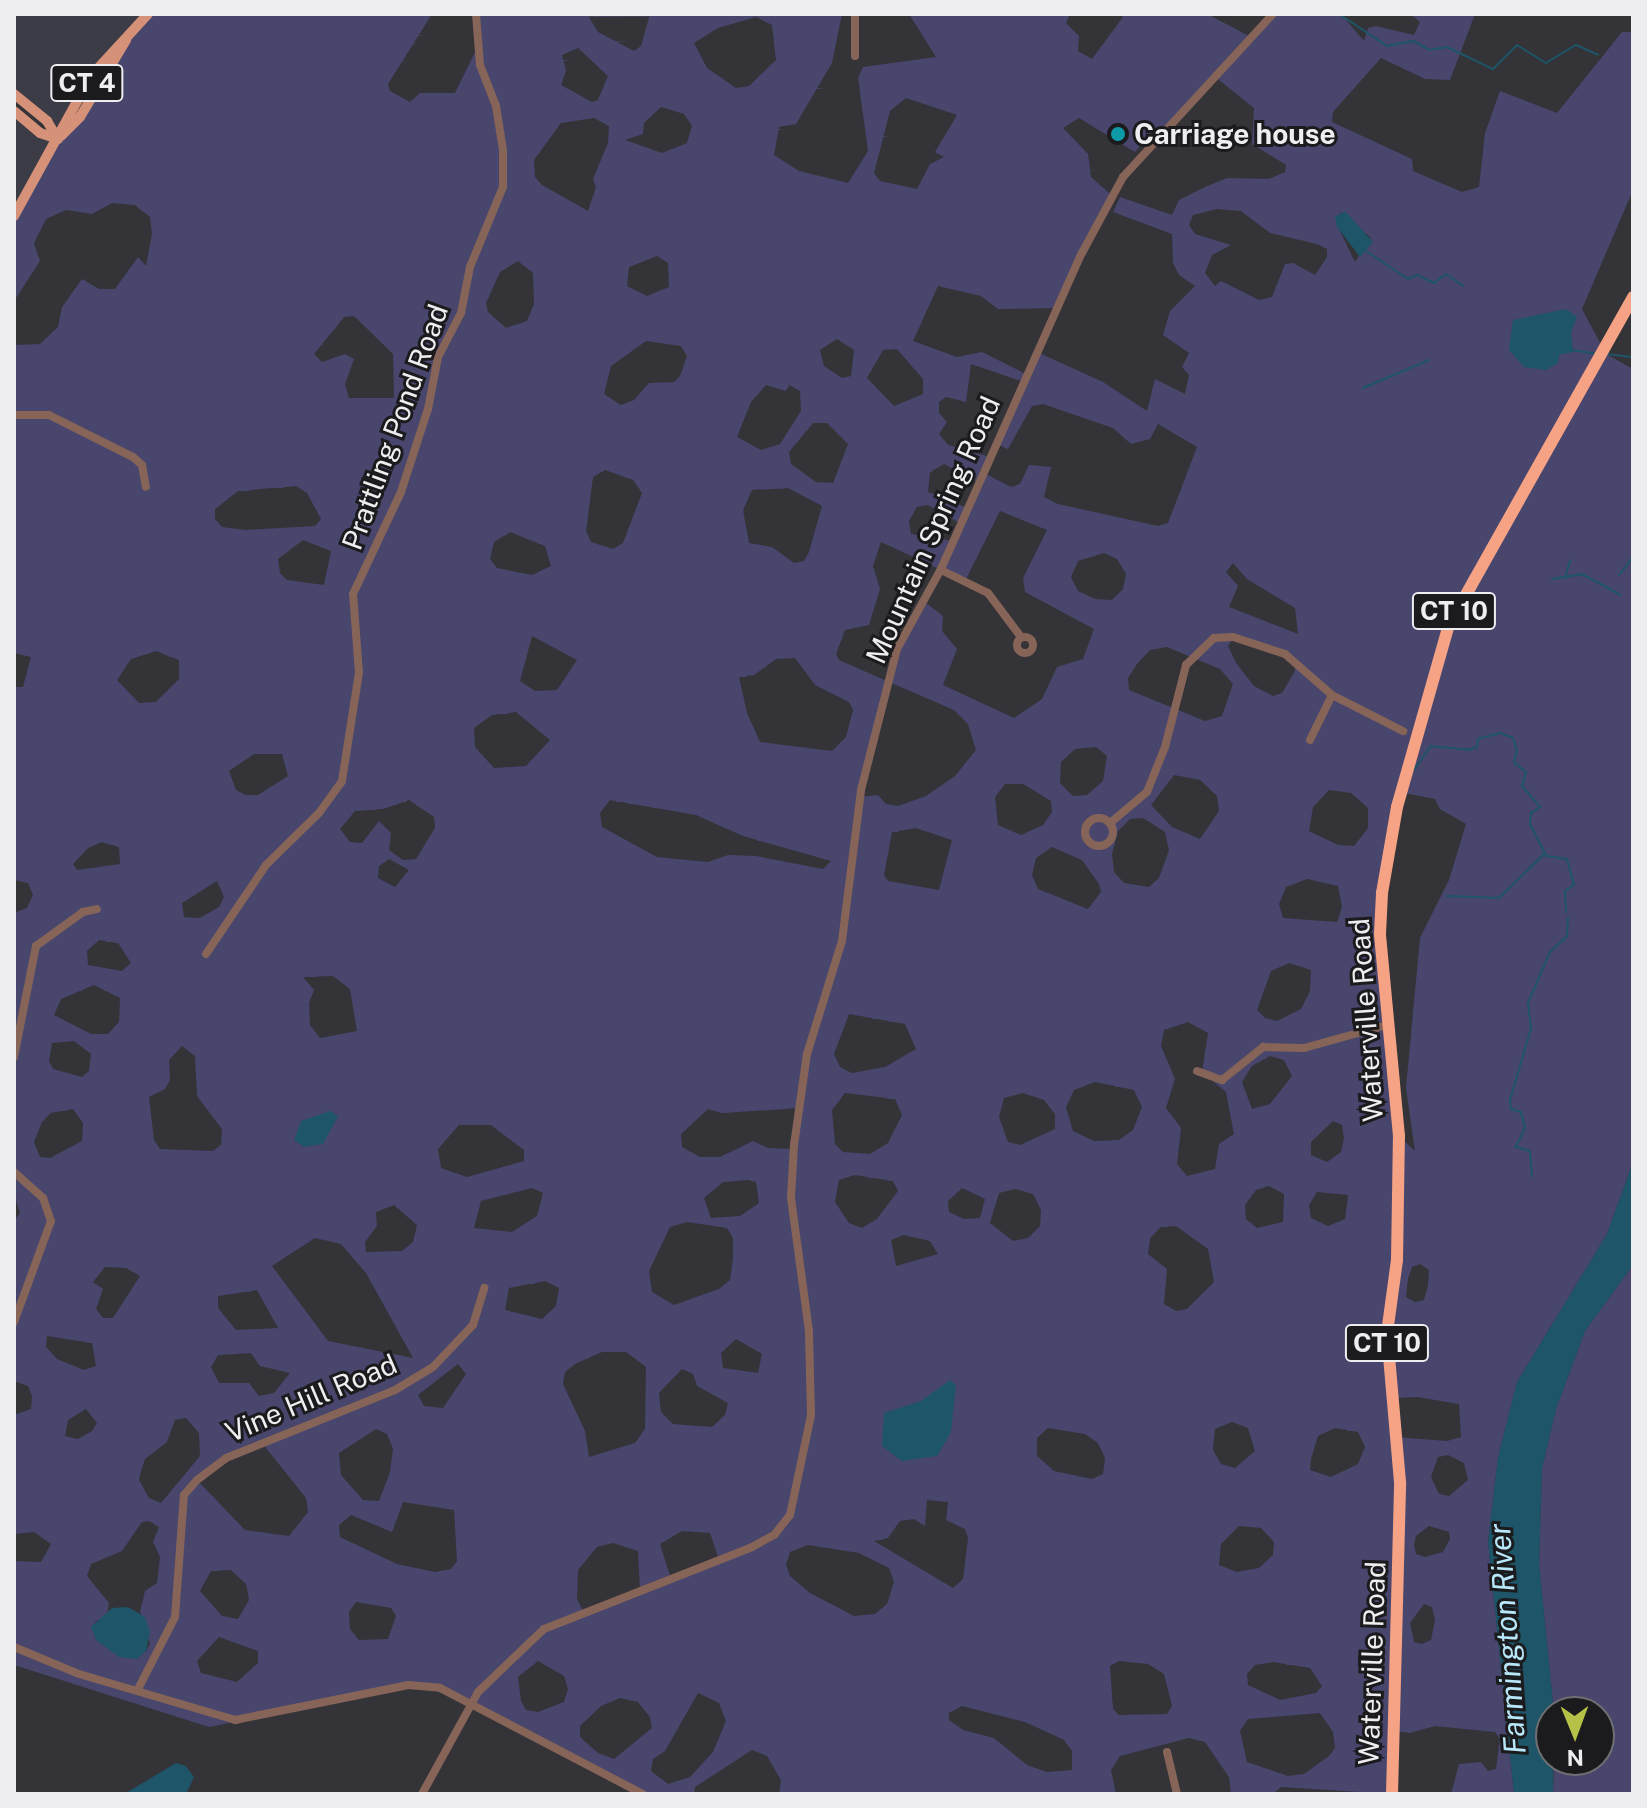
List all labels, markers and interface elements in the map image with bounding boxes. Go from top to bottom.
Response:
road number: CT 4 [49,61,125,105]
place label: Carriage house [1134,117,1336,151]
marker: Carriage house [1109,125,1127,143]
street label: Prattling Pond Road [335,300,455,554]
street label: Mountain Spring Road [859,391,1007,669]
road number: CT 10 [1410,589,1498,633]
street label: Waterville Road [1342,917,1390,1123]
road number: CT 10 [1343,1321,1431,1365]
street label: Vine Hill Road [220,1347,402,1449]
water label: Farmington River [1481,1522,1533,1756]
street label: Waterville Road [1352,1560,1392,1766]
north arrow [1535,1696,1615,1776]
text: N [1567,1745,1584,1771]

